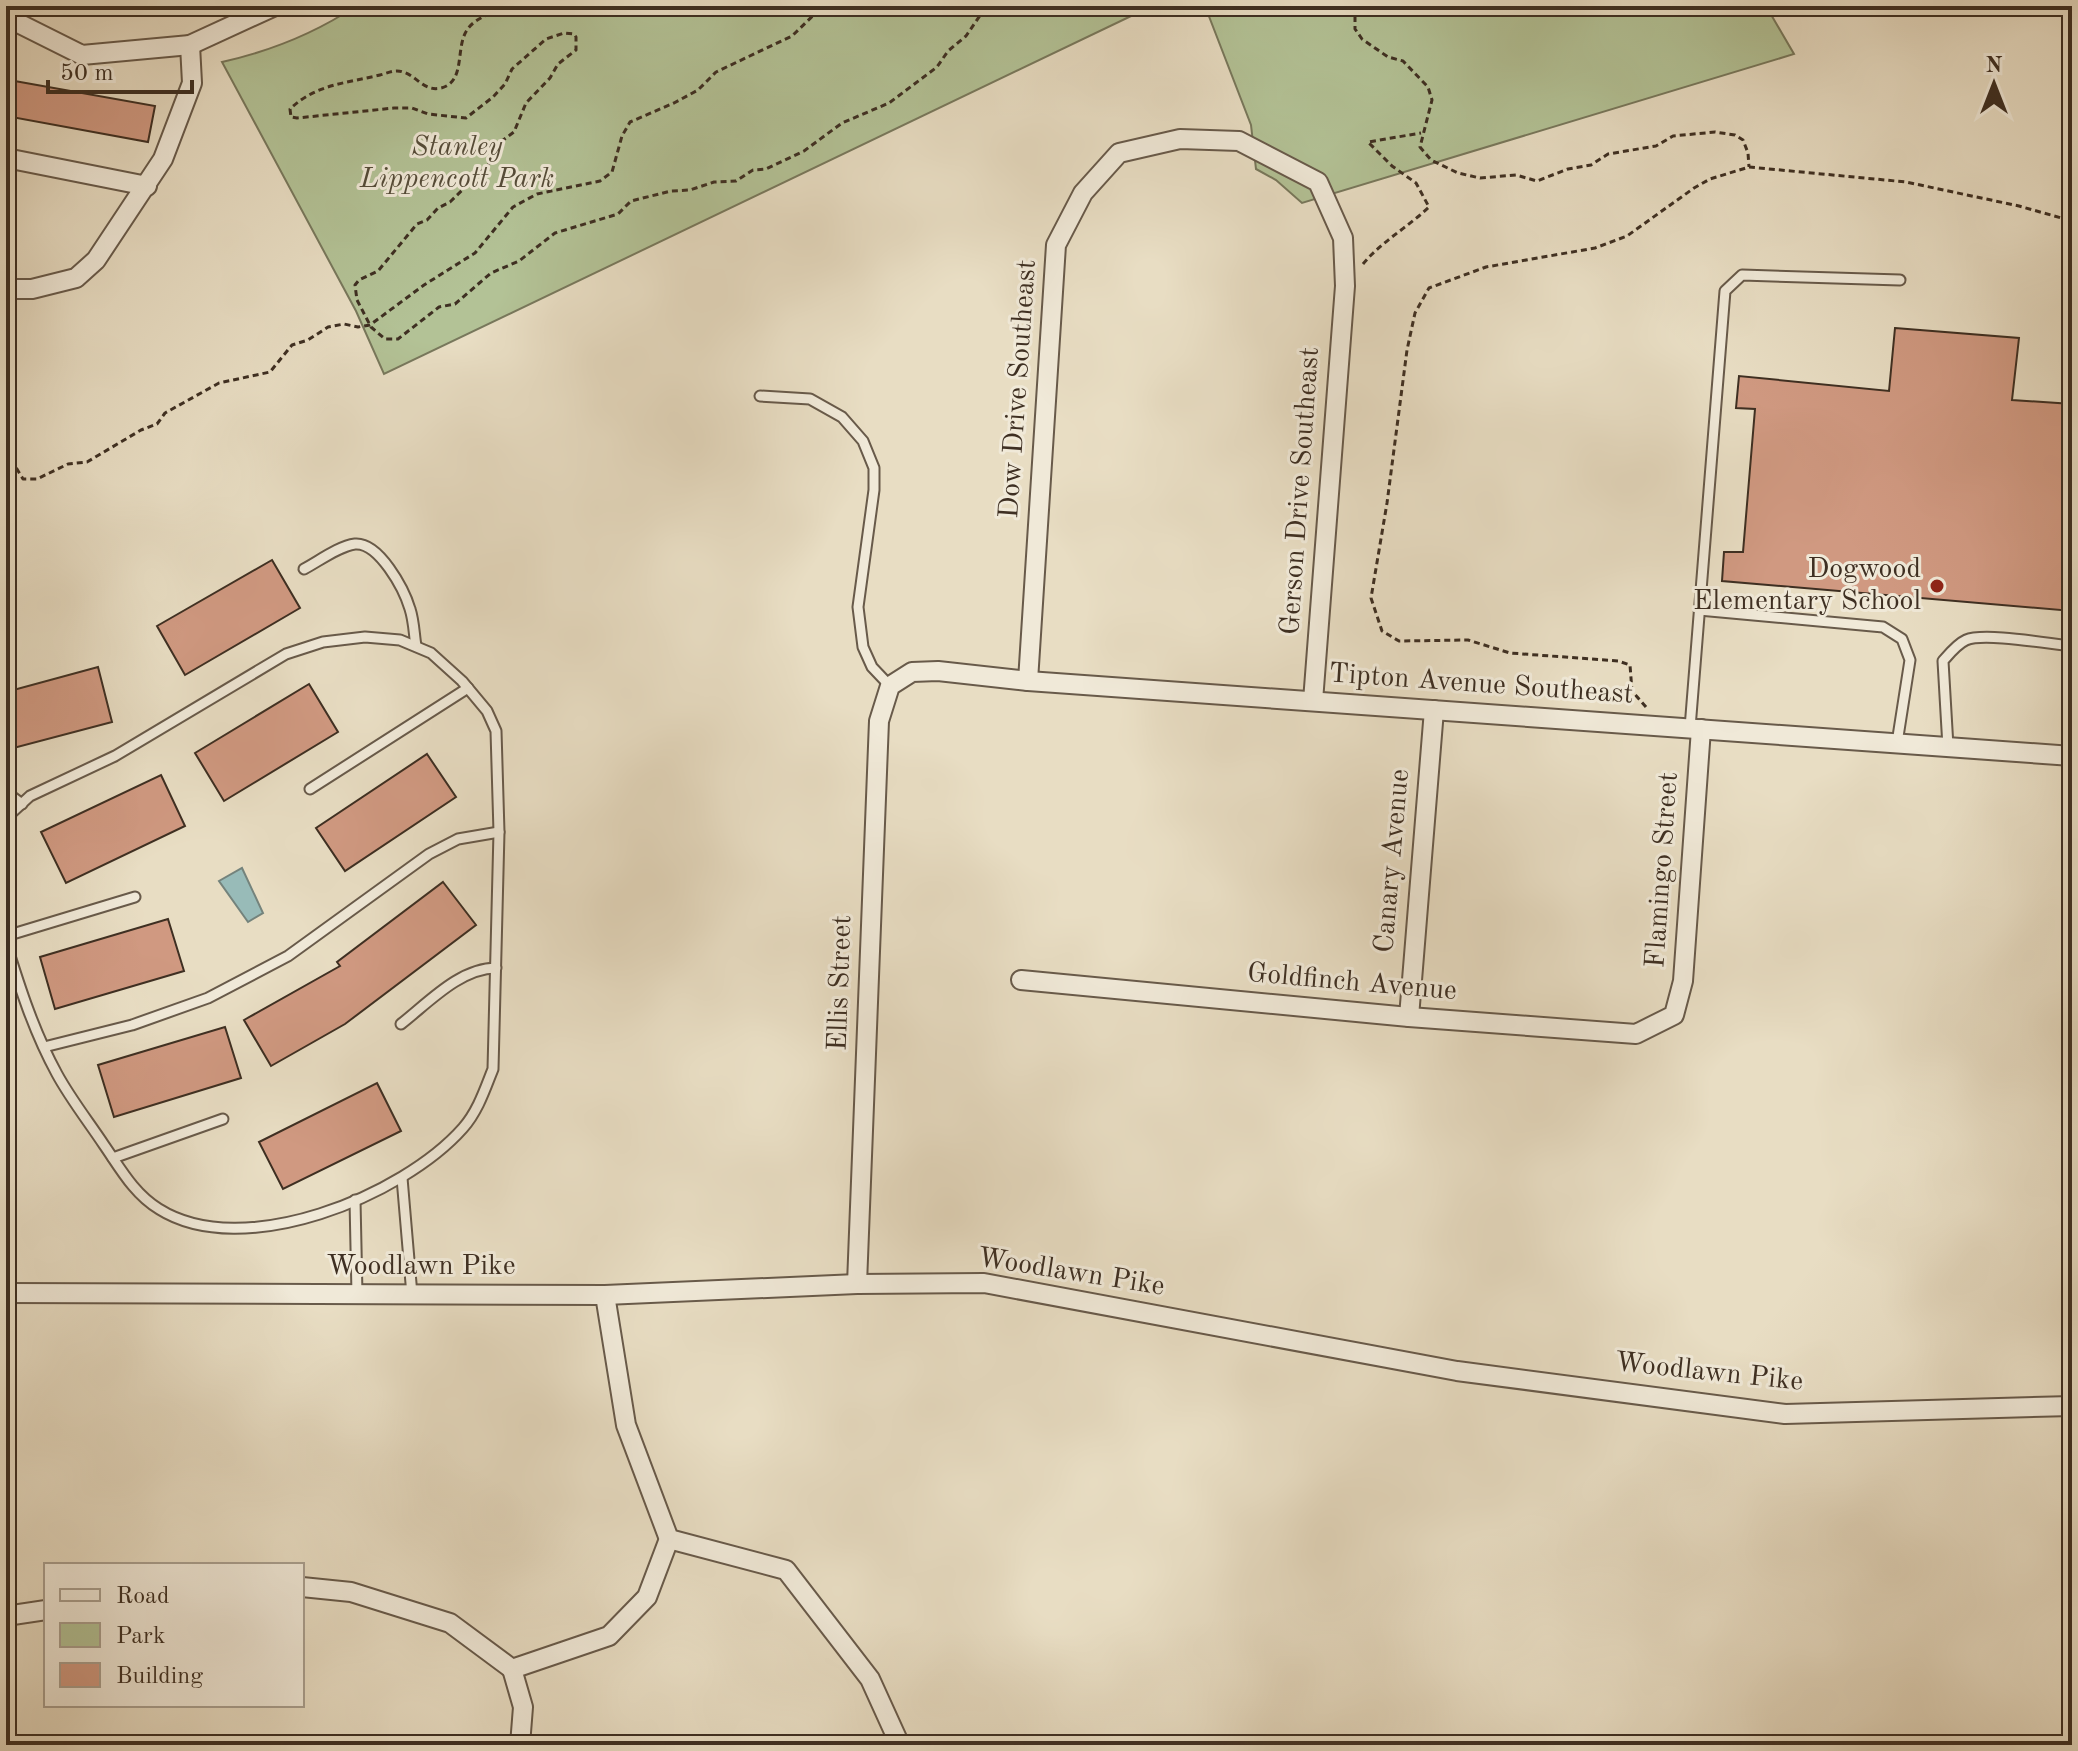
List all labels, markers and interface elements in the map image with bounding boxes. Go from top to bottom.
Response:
scale bar [48,44,192,94]
north arrow [1954,44,2034,124]
text: N [1986,55,2003,77]
text: 50 m [60,62,114,86]
park label: Stanley Lippencott Park [359,134,554,194]
street label: Dow Drive Southeast [996,258,1042,520]
street label: Gerson Drive Southeast [1277,346,1325,636]
place label: Dogwood Elementary School [1693,556,1921,616]
marker: Dogwood Elementary School [1928,577,1946,595]
street label: Tipton Avenue Southeast [1328,660,1634,710]
street label: Canary Avenue [1371,768,1415,954]
street label: Flamingo Street [1642,771,1684,969]
street label: Ellis Street [825,914,857,1052]
street label: Goldfinch Avenue [1246,960,1458,1006]
street label: Woodlawn Pike [975,1244,1167,1302]
street label: Woodlawn Pike [326,1253,516,1281]
street label: Woodlawn Pike [1614,1349,1804,1397]
legend [44,1563,304,1707]
text: Road [116,1585,169,1609]
text: Park [116,1625,165,1649]
text: Building [116,1665,203,1689]

